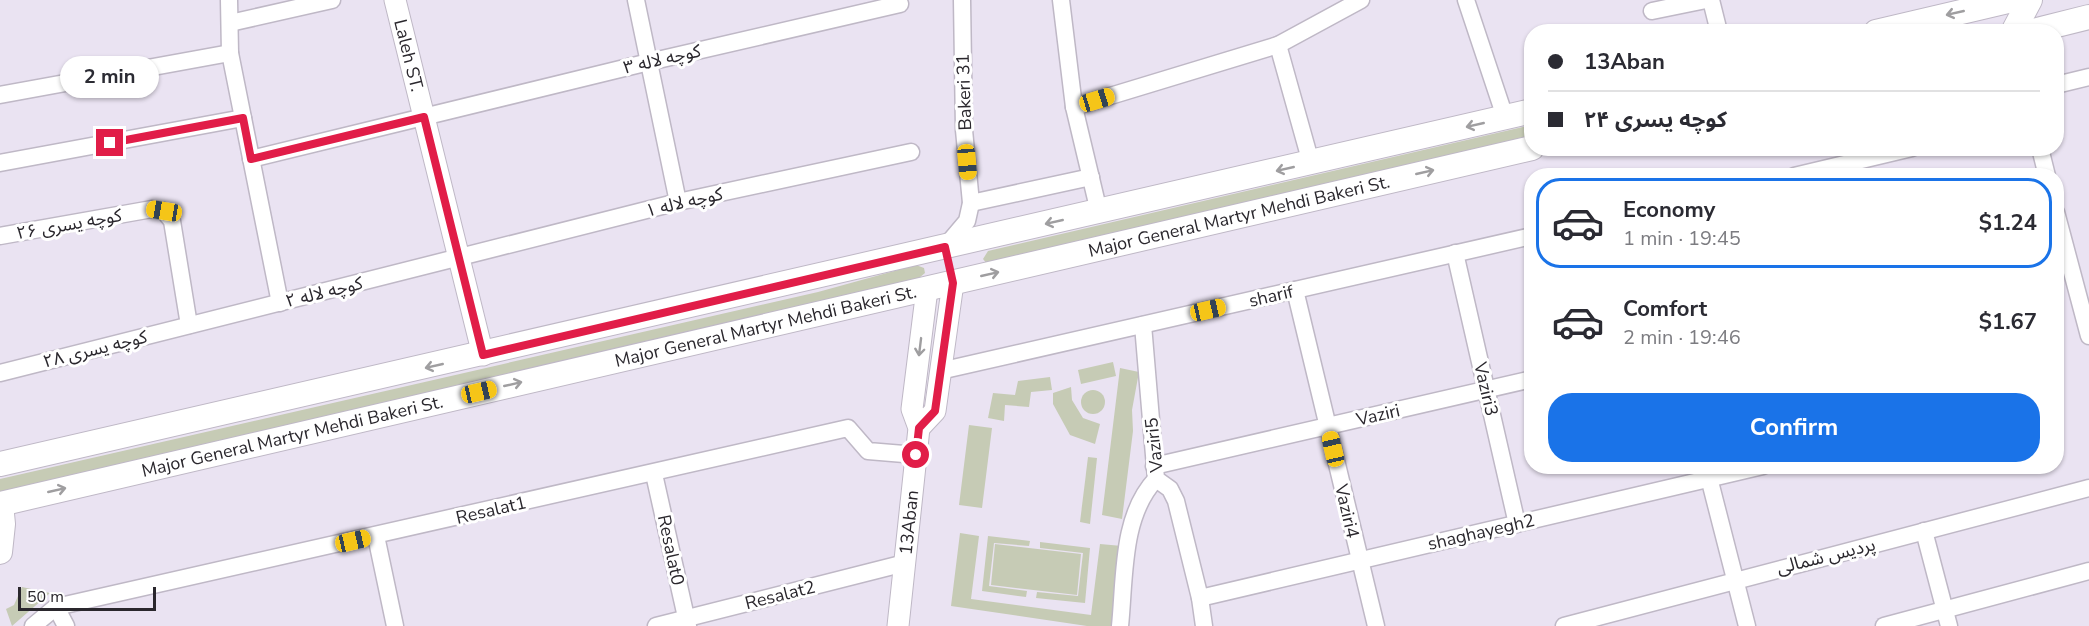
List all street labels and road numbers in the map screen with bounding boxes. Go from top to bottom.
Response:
street label: Laleh ST. [388,17,429,94]
street label: کوچه لاله ۳ [621,38,704,80]
street label: Bakeri 31 [951,53,977,131]
street label: Major General Martyr Mehdi Bakeri St. [1086,169,1392,263]
street label: کوچه لاله ۱ [643,181,726,223]
street label: کوچه یسری ۲۶ [14,203,124,245]
street label: کوچه لاله ۲ [283,271,366,313]
street label: Major General Martyr Mehdi Bakeri St. [612,279,919,373]
street label: sharif [1246,279,1297,313]
street label: کوچه یسری ۲۸ [40,324,150,374]
street label: Vaziri3 [1468,359,1504,418]
street label: Major General Martyr Mehdi Bakeri St. [139,389,445,483]
street label: Vaziri [1353,398,1402,432]
street label: Vaziri5 [1139,416,1169,475]
street label: Vaziri4 [1329,481,1365,541]
street label: 13Aban [894,489,924,556]
street label: Resalat1 [453,490,529,530]
street label: shaghayegh2 [1425,508,1537,556]
street label: Resalat0 [652,512,690,588]
street label: پردیس شمالی [1774,532,1878,580]
street label: Resalat2 [742,575,818,615]

